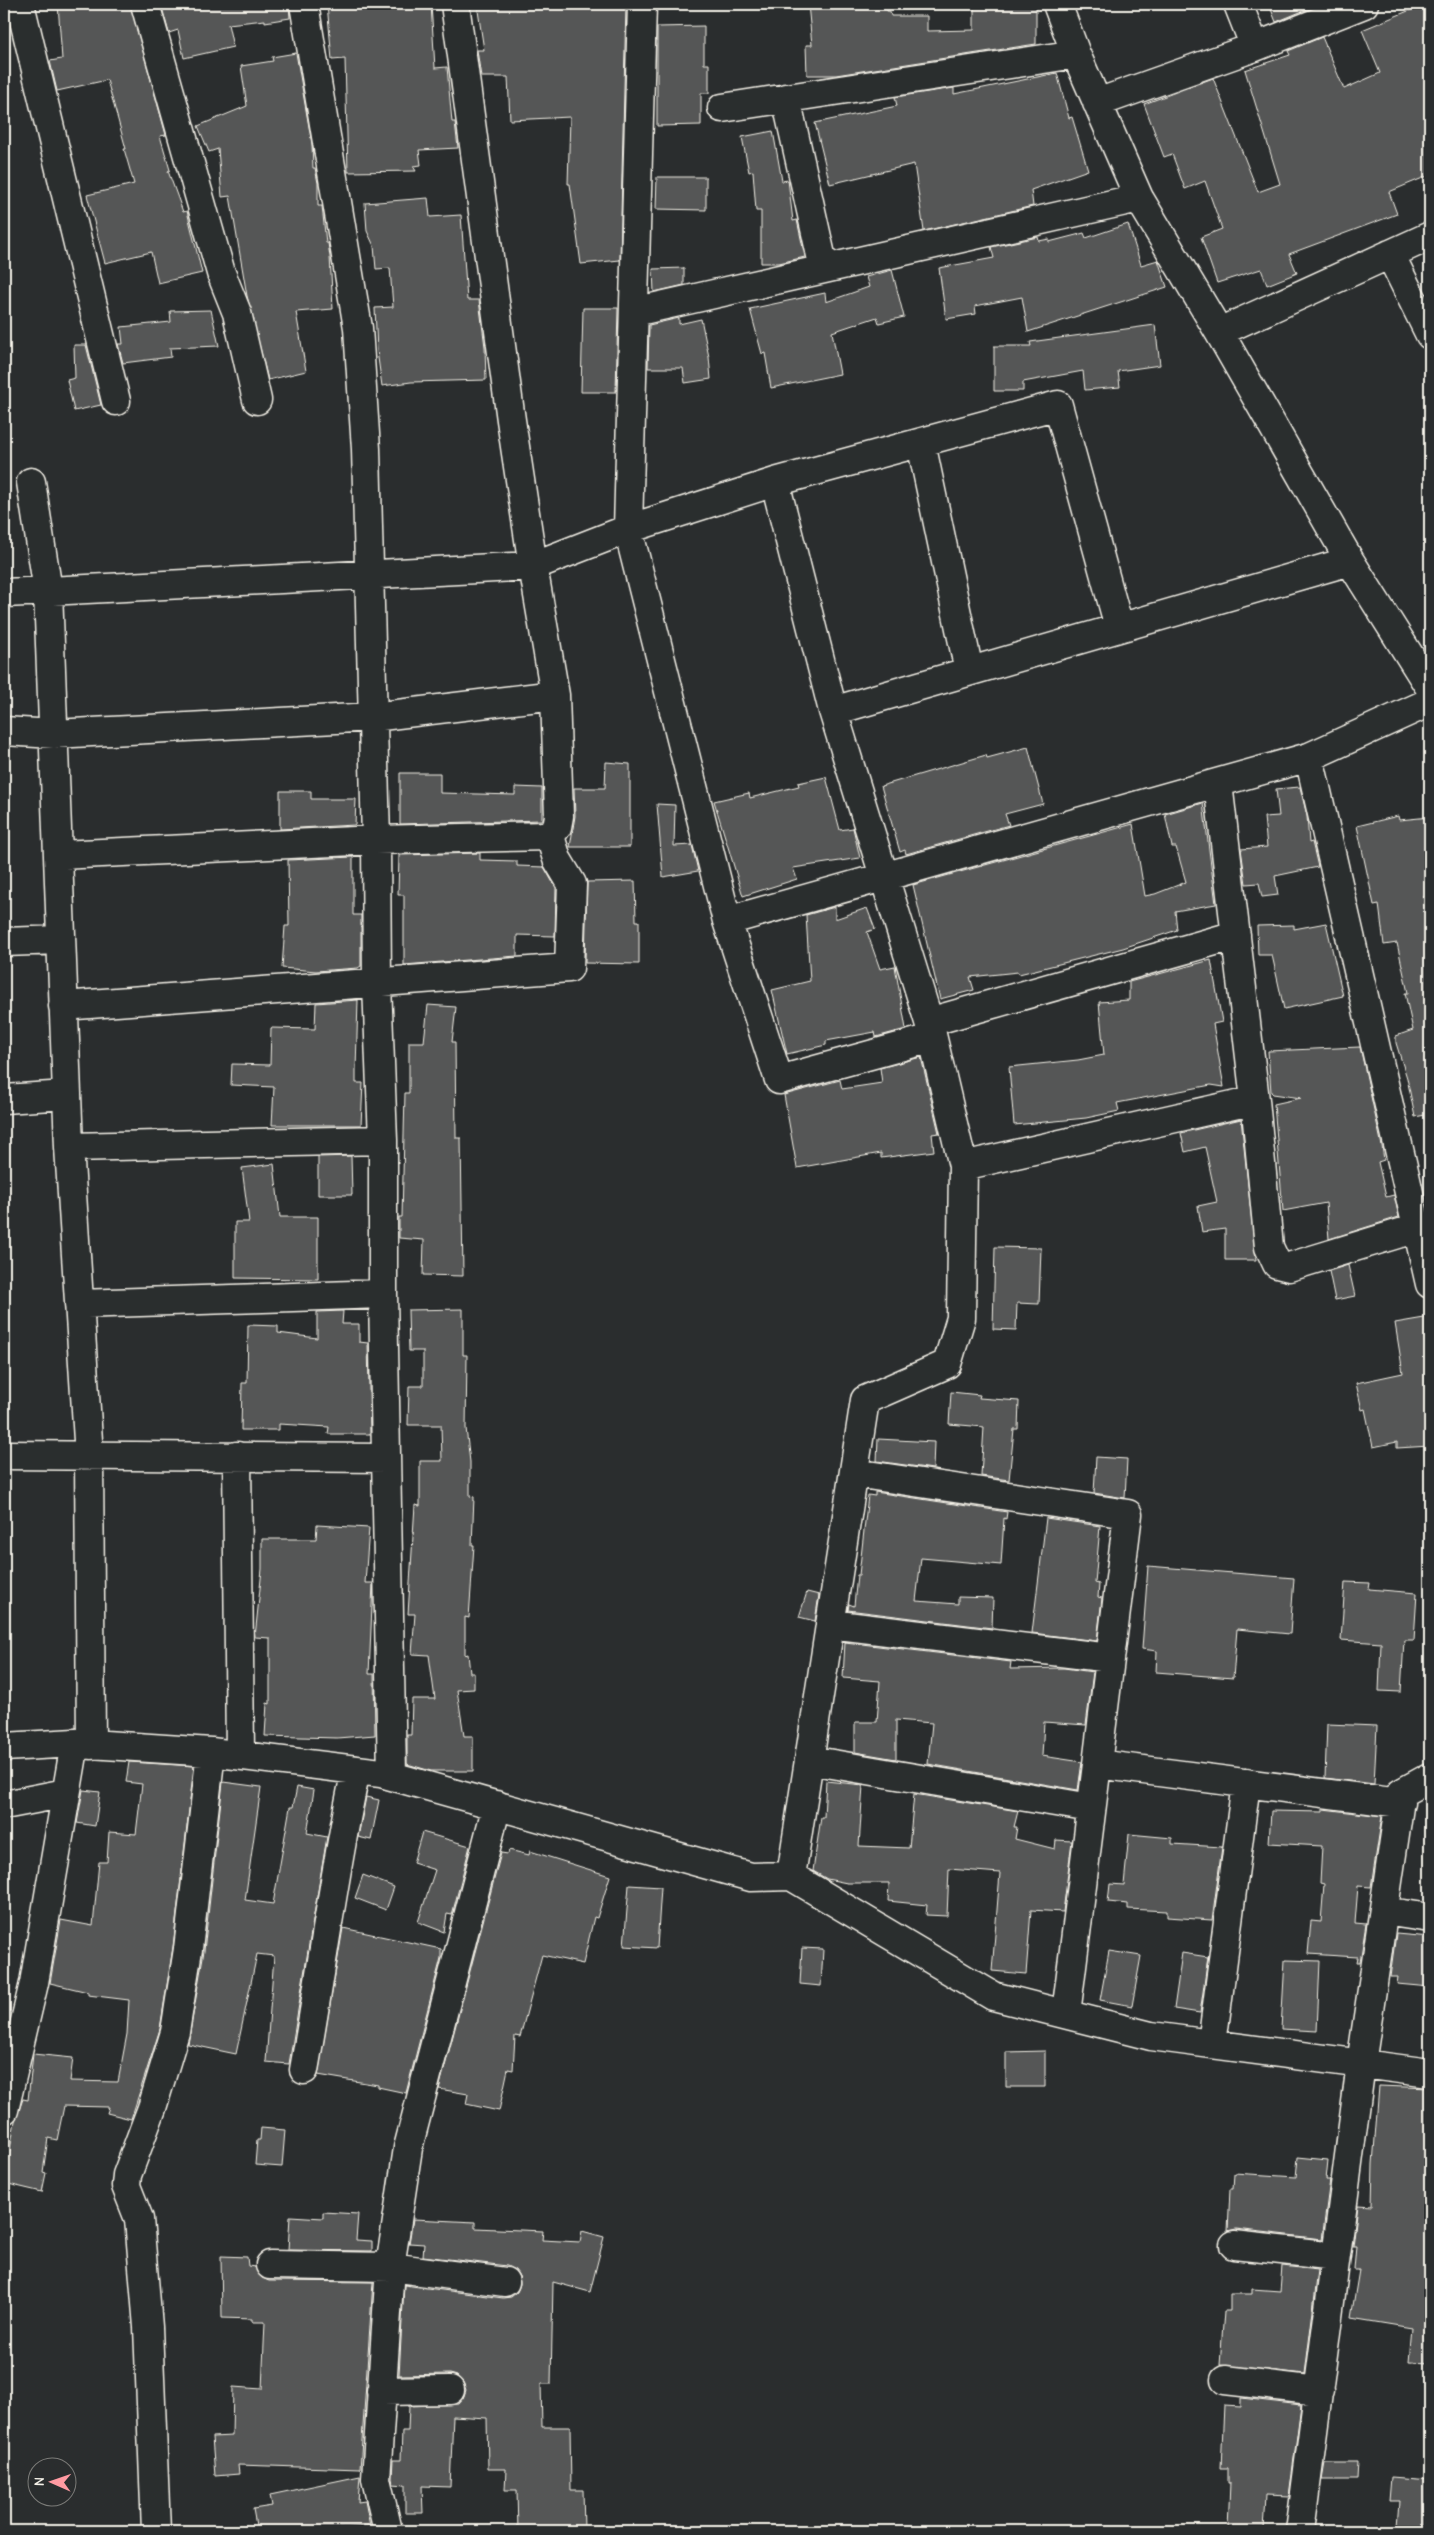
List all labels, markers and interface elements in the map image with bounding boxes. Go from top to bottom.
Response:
north arrow [28,2458,78,2508]
text: N [31,2477,48,2486]

